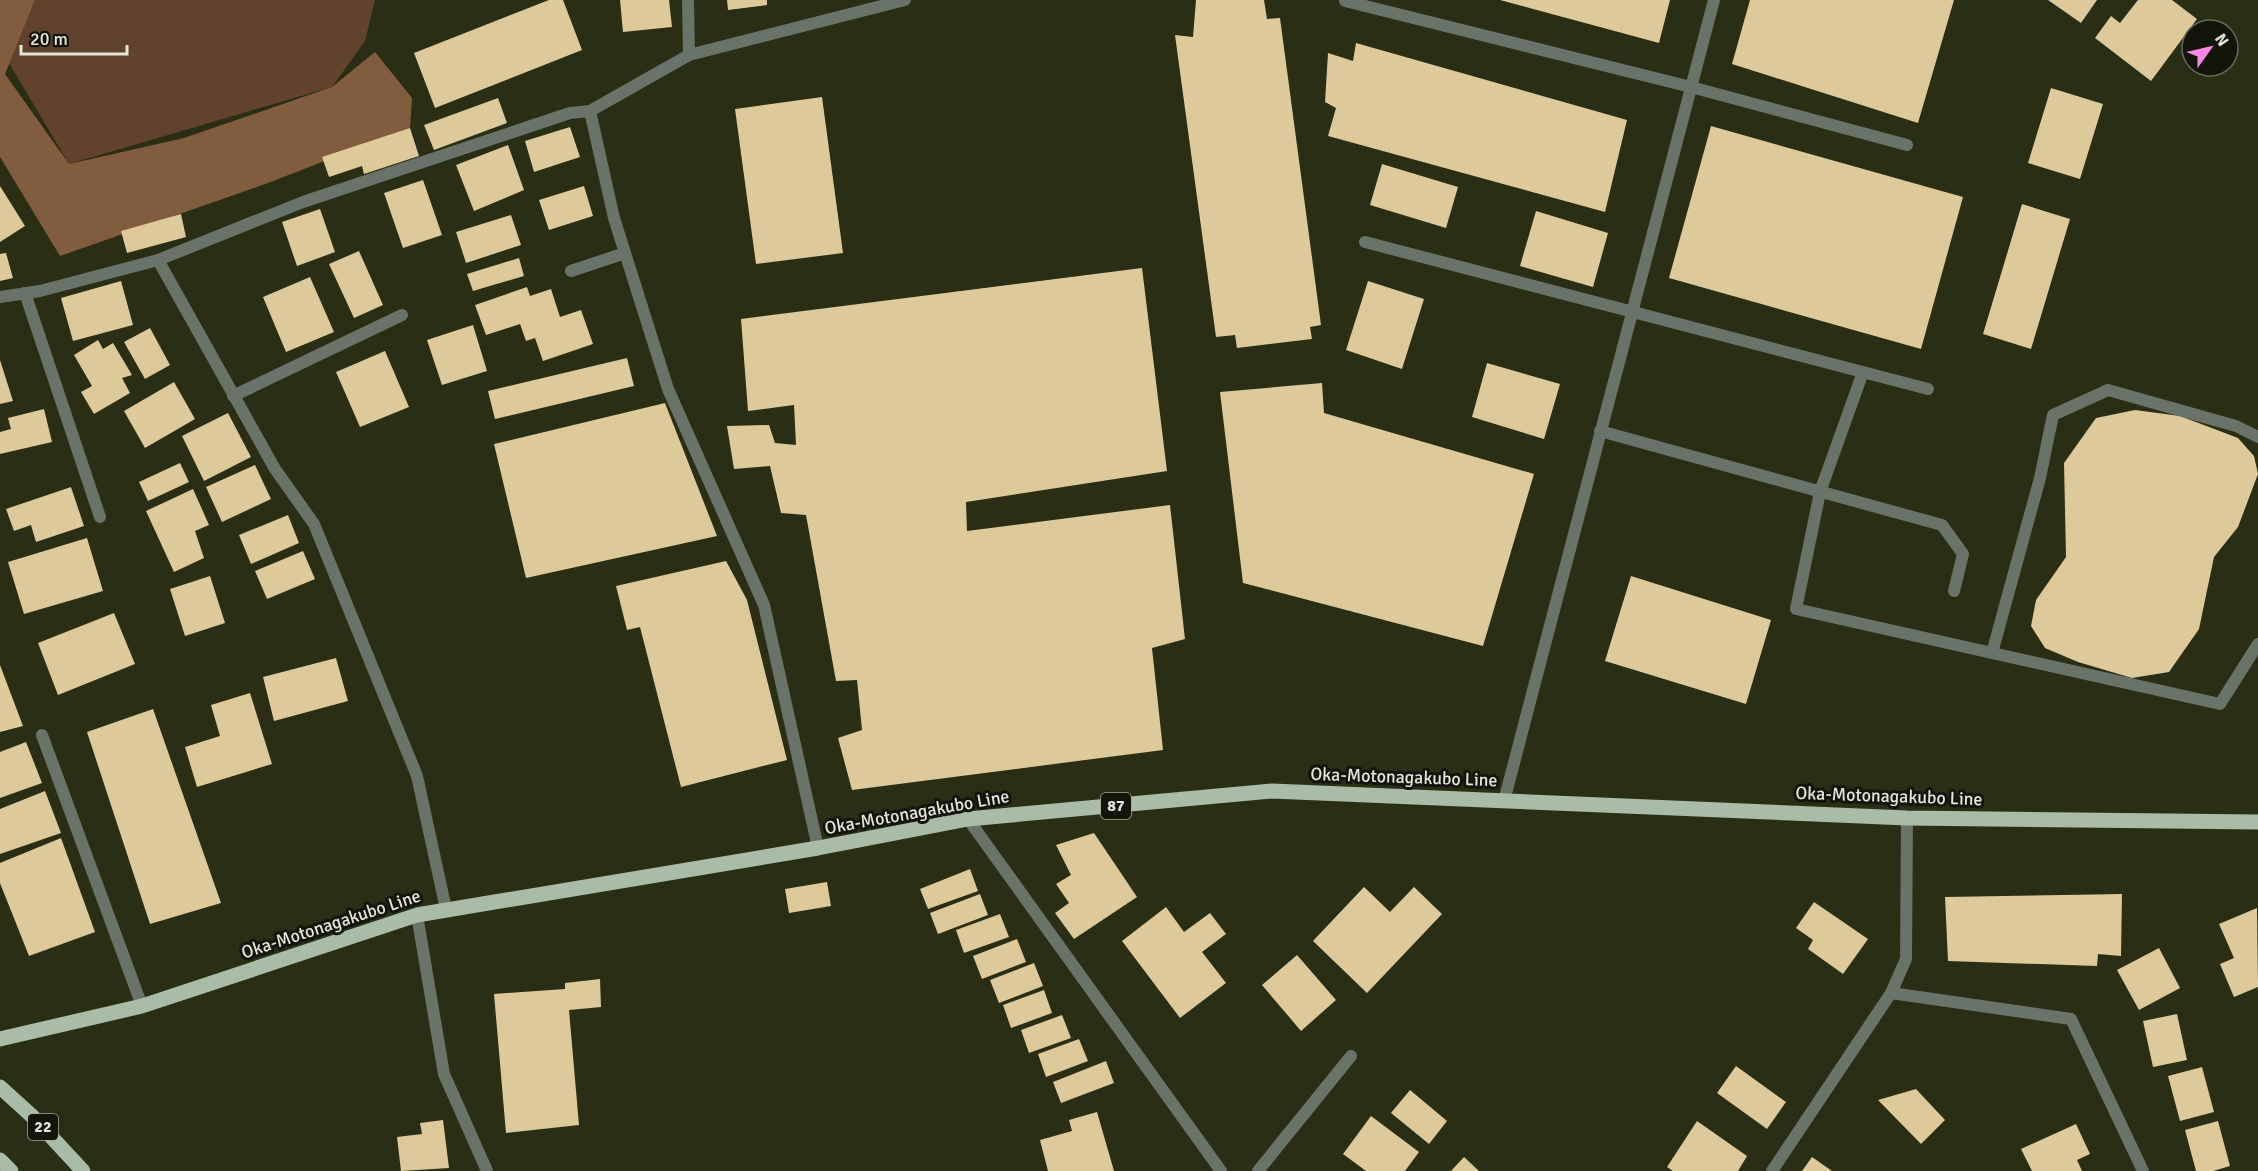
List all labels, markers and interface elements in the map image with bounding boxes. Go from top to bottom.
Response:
scale bar [21,18,128,56]
north arrow [2180,18,2240,78]
text: 20 m [30,28,68,50]
text: N [2210,30,2233,50]
street label: Oka-Motonagakubo Line [1310,763,1498,791]
street label: Oka-Motonagakubo Line [1795,782,1983,810]
street label: Oka-Motonagakubo Line [823,785,1011,839]
road number: 87 [1101,793,1131,819]
street label: Oka-Motonagakubo Line [239,885,423,963]
road number: 22 [28,1114,58,1140]

